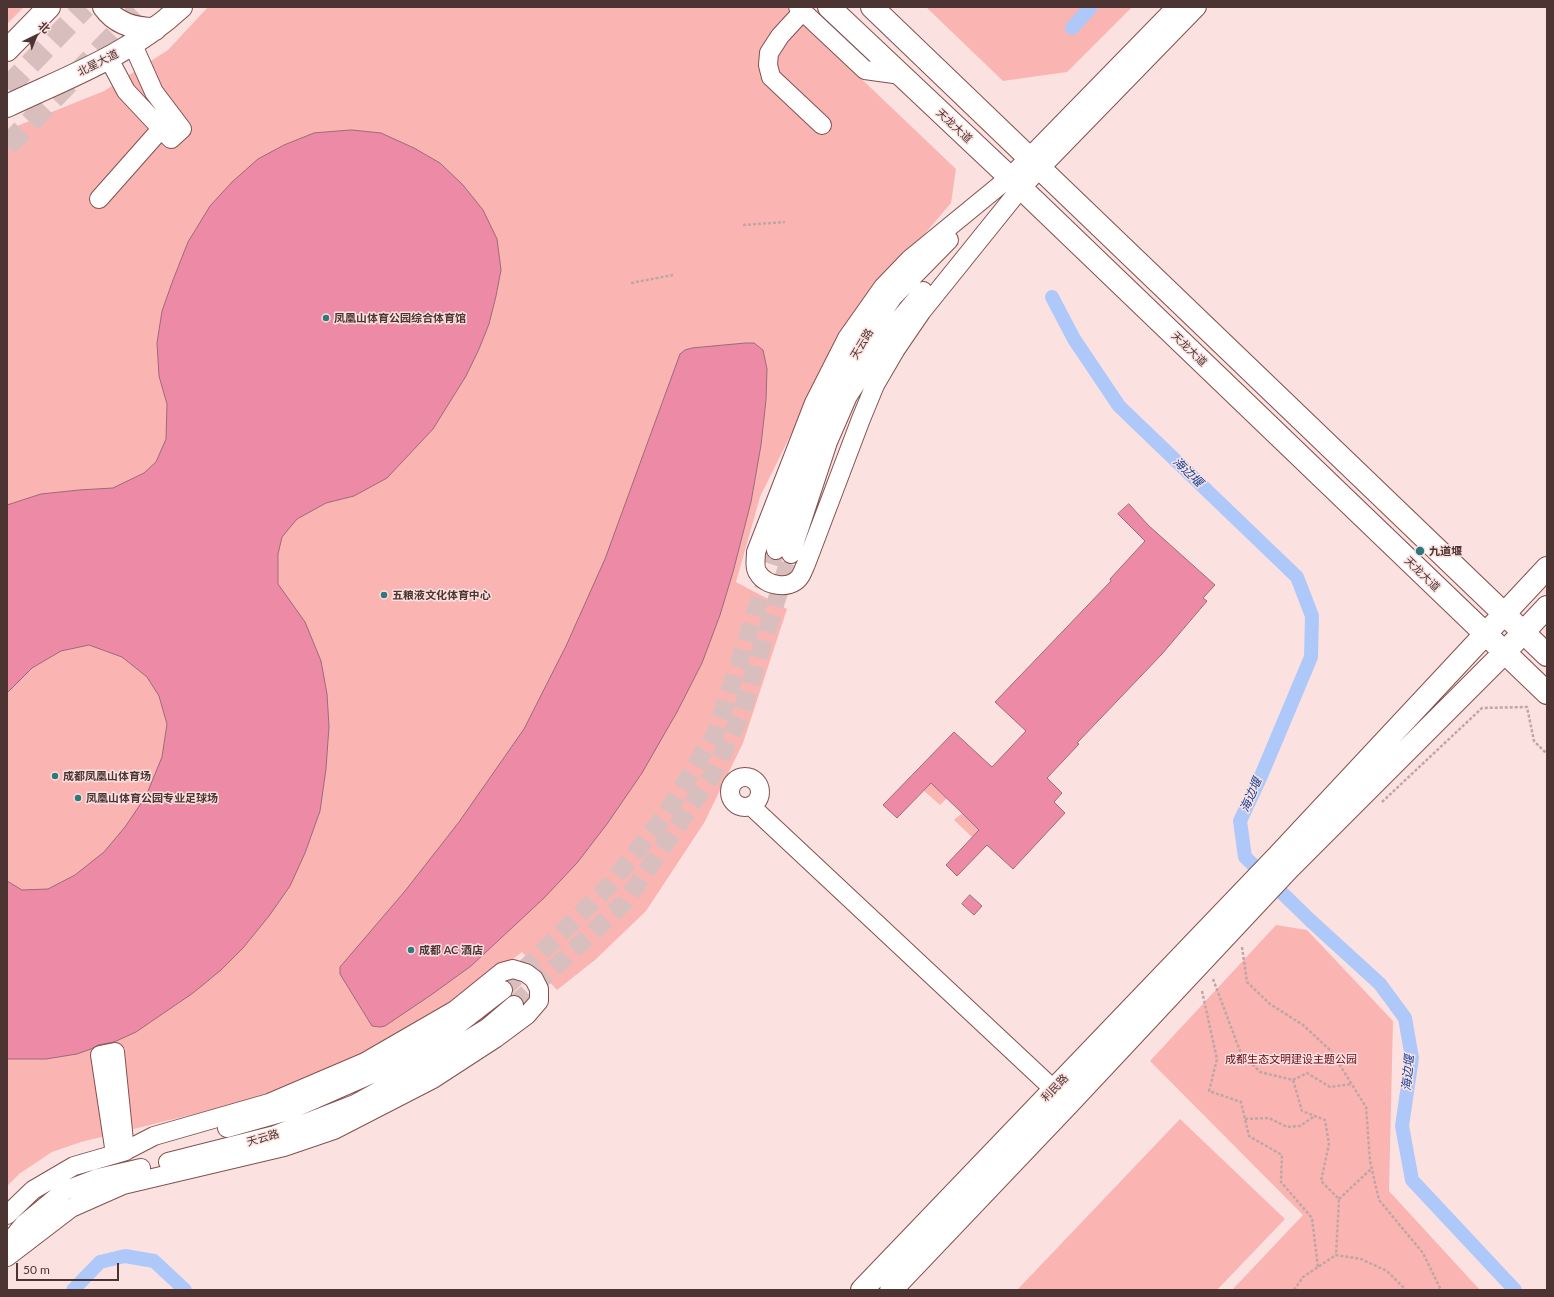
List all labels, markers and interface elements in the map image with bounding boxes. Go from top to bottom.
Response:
north arrow [16,16,56,56]
text: 北 [36,18,53,35]
street label: 北星大道 [75,47,121,79]
street label: 天龙大道 [933,106,975,146]
place label: 凤凰山体育公园综合体育馆 [334,311,466,325]
marker: 凤凰山体育公园综合体育馆 [321,313,331,323]
street label: 天云路 [848,326,876,362]
street label: 天龙大道 [1169,329,1209,369]
water label: 海边堰 [1170,454,1206,490]
place label: 九道堰 [1429,544,1462,558]
marker: 九道堰 [1414,545,1426,557]
street label: 天龙大道 [1402,554,1442,594]
place label: 五粮液文化体育中心 [392,588,491,602]
marker: 五粮液文化体育中心 [379,590,389,600]
place label: 成都凤凰山体育场 [63,769,151,783]
marker: 成都凤凰山体育场 [50,771,60,781]
water label: 海边堰 [1237,776,1265,814]
place label: 凤凰山体育公园专业足球场 [86,791,218,805]
marker: 凤凰山体育公园专业足球场 [73,793,83,803]
place label: 成都 AC 酒店 [419,943,483,957]
marker: 成都 AC 酒店 [406,945,416,955]
park label: 成都生态文明建设主题公园 [1225,1052,1357,1066]
water label: 海边堰 [1399,1054,1417,1092]
street label: 利民路 [1039,1072,1071,1104]
street label: 天云路 [245,1127,281,1149]
scale bar [18,1255,121,1281]
text: 50 m [23,1262,50,1277]

